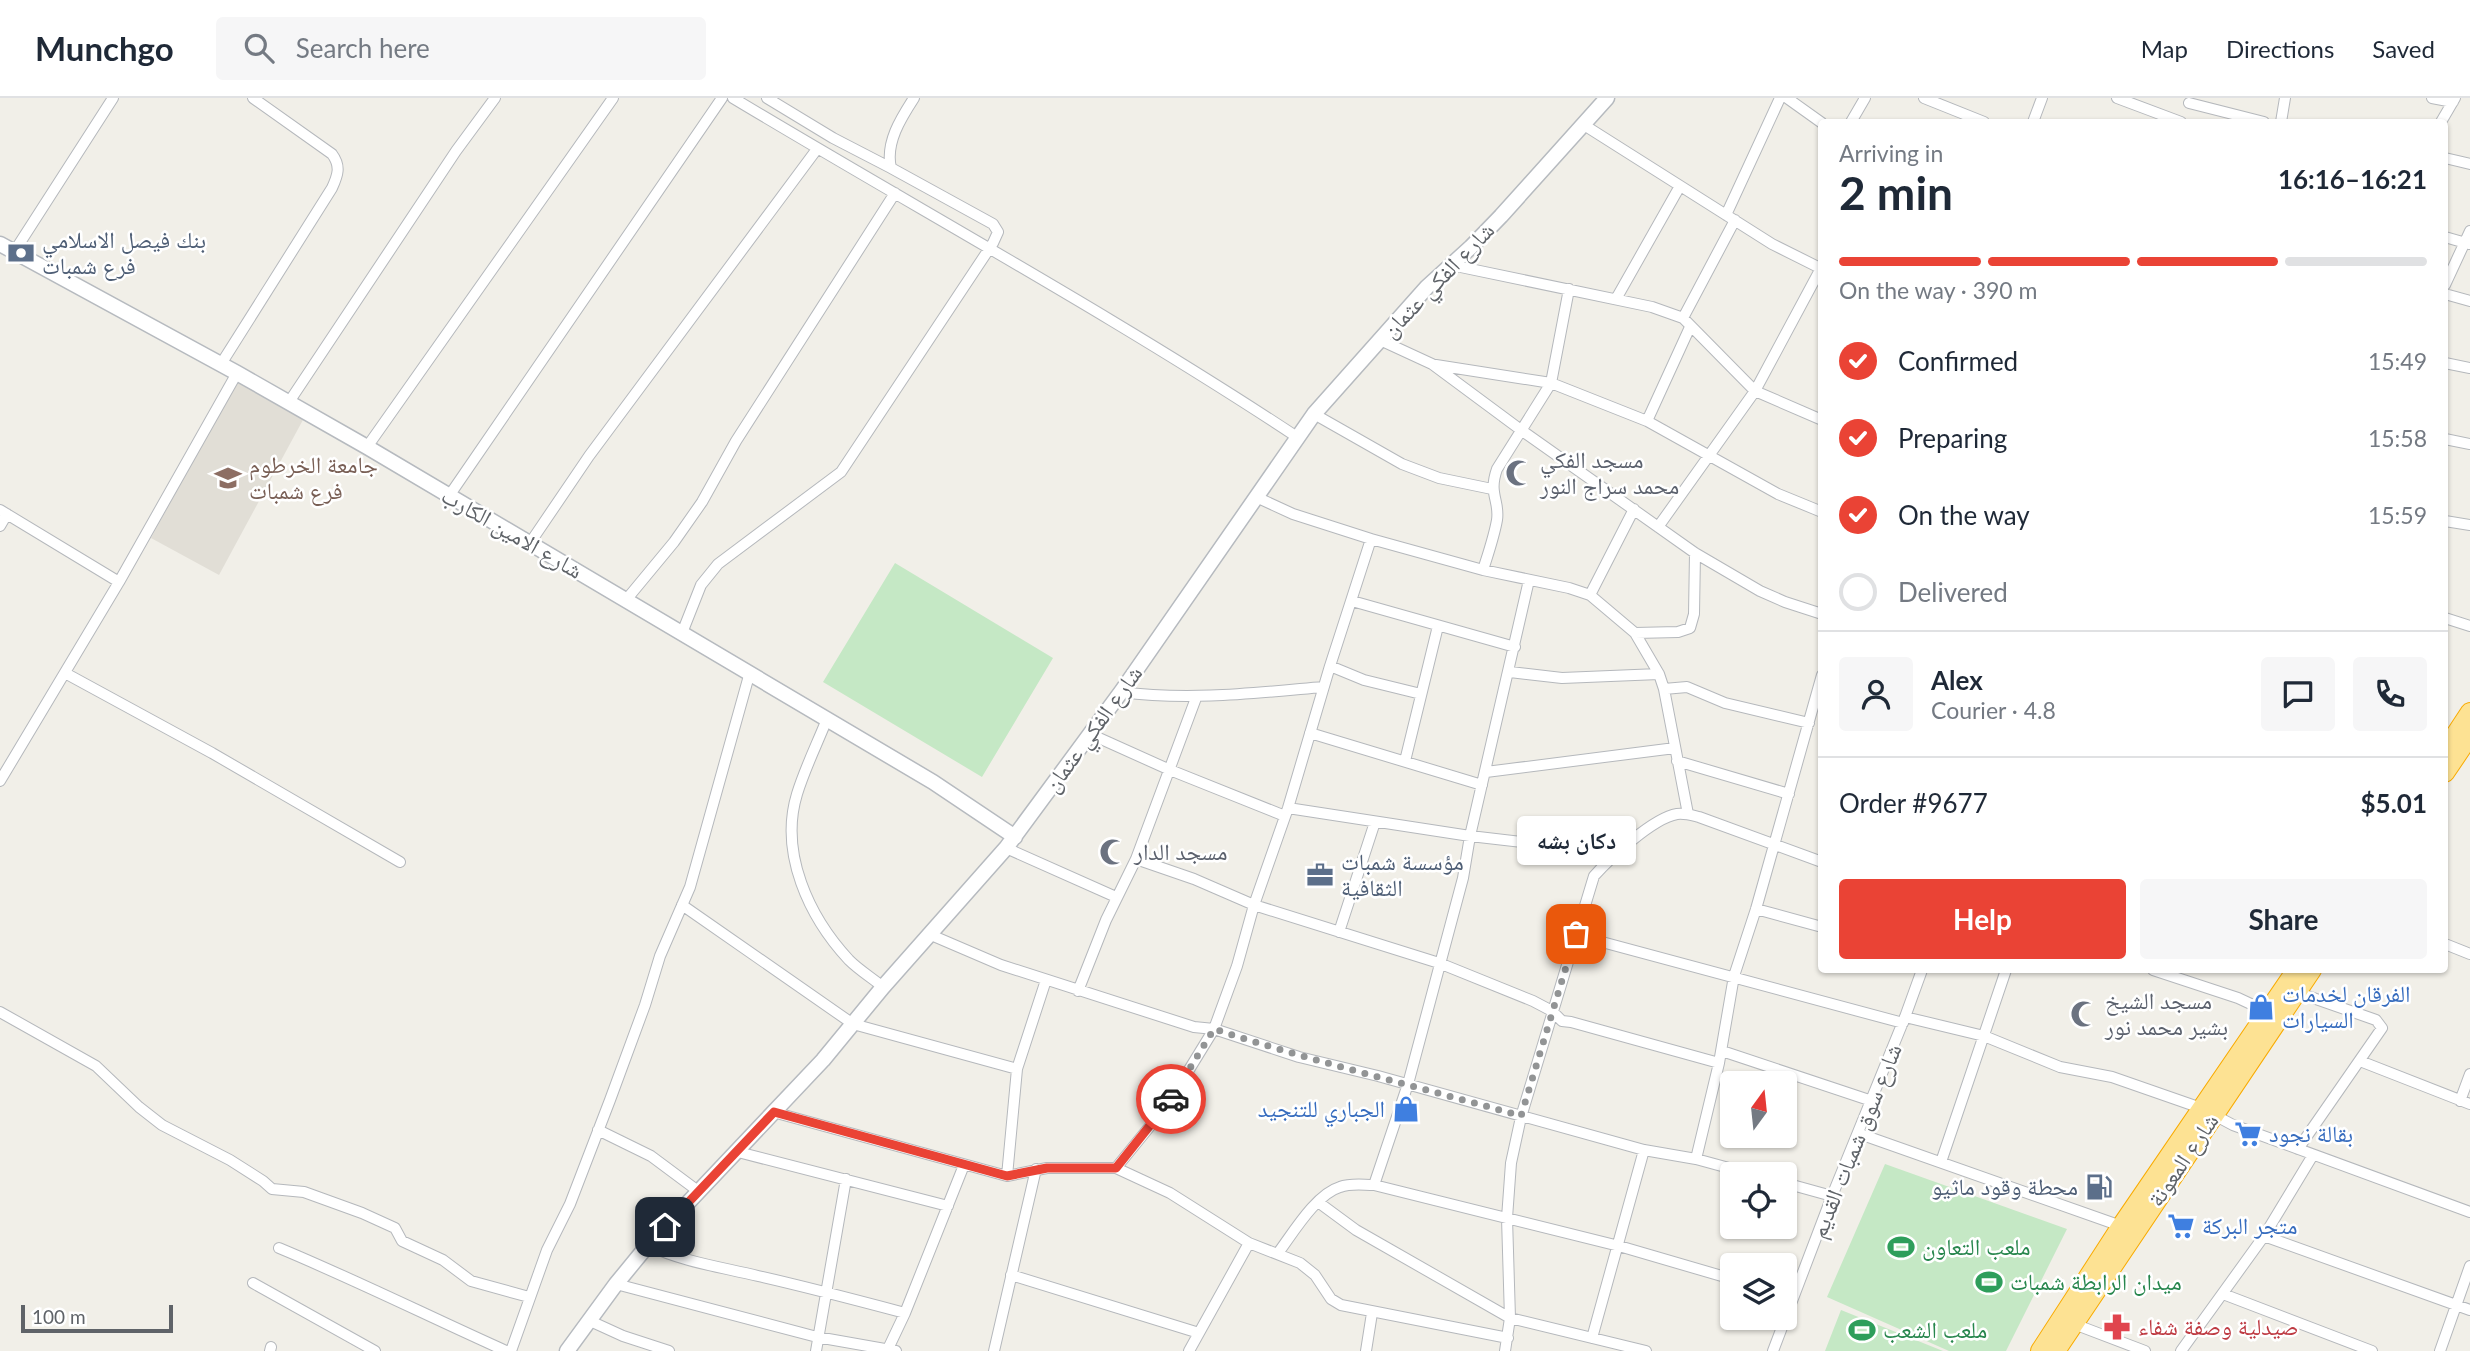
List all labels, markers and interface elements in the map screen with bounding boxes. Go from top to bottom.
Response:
search box [216,17,706,80]
text: Munchgo [35,28,174,68]
icon: search [240,29,278,67]
text: Search here [296,32,430,64]
text: Map [2141,34,2188,63]
text: Directions [2226,34,2334,63]
text: Saved [2372,34,2435,63]
text: Arriving in [1839,139,1943,167]
text: 16:16–16:21 [2278,163,2427,195]
text: 2 min [1839,165,1953,220]
street label: شارع الفكي عثمان [1375,216,1504,347]
place label: بنك فيصل الاسلامي فرع شمبات [42,225,206,281]
bank icon: بنك فيصل الاسلامي فرع شمبات [6,238,36,268]
text: On the way · 390 m [1839,276,2038,304]
icon: check [1839,342,1877,380]
text: Confirmed [1898,345,2018,377]
text: 15:49 [2368,347,2427,375]
icon: check [1839,419,1877,457]
text: Preparing [1898,422,2007,454]
text: 15:58 [2368,424,2427,452]
place label: مسجد الفكي محمد سراج النور [1539,445,1679,501]
place label: جامعة الخرطوم فرع شمبات [249,450,378,506]
mosque icon: مسجد الفكي محمد سراج النور [1504,458,1534,488]
school or university icon: جامعة الخرطوم فرع شمبات [213,463,243,493]
street label: شارع الامين الكارب [436,480,588,586]
icon: check [1839,496,1877,534]
text: On the way [1898,499,2030,531]
text: 15:59 [2368,501,2427,529]
text: Delivered [1898,576,2008,608]
button: person [1839,657,1913,731]
button: chat [2261,657,2335,731]
button: phone [2353,657,2427,731]
street label: شارع الفكي عثمان [1037,660,1152,801]
text: Alex [1931,664,1983,696]
text: Courier · 4.8 [1931,696,2056,724]
text: Order #9677 [1839,787,1988,819]
text: $5.01 [2361,787,2427,819]
callout: دكان بشه [1516,815,1636,864]
text: دكان بشه [1537,826,1616,854]
mosque icon: مسجد الدار [1098,837,1128,867]
place label: مسجد الدار [1133,837,1227,865]
place label: مؤسسة شمبات الثقافية [1341,847,1464,901]
office icon: مؤسسة شمبات الثقافية [1305,860,1335,890]
button: Help [1839,879,2126,959]
button: Share [2140,879,2427,959]
pin [1546,904,1606,964]
icon: bag [1557,915,1595,953]
place label: الفرقان لخدمات السيارات [2282,979,2411,1033]
place label: مسجد الشيخ بشير محمد نور [2104,986,2228,1041]
shop icon: الفرقان لخدمات السيارات [2246,992,2276,1022]
mosque icon: مسجد الشيخ بشير محمد نور [2069,999,2099,1029]
street label: شارع سوق شمبات القديم [1803,1039,1910,1243]
courier [1136,1064,1206,1134]
north arrow [1720,1071,1797,1148]
map controls [1720,1071,1797,1330]
icon: car [1152,1080,1190,1118]
place label: الجباري للتنجيد [1258,1094,1385,1128]
shop icon: الجباري للتنجيد [1391,1094,1421,1124]
street label: شارع المعونة [2141,1107,2225,1213]
supermarket icon: بقالة نجود [2233,1119,2263,1149]
place label: بقالة نجود [2269,1119,2353,1148]
button: locate [1720,1162,1797,1239]
place label: محطة وقود ماثيو [1932,1172,2078,1200]
fuel station icon: محطة وقود ماثيو [2084,1172,2114,1202]
pin [635,1197,695,1257]
icon: home [646,1208,684,1246]
supermarket icon: متجر البركة [2166,1211,2196,1241]
place label: متجر البركة [2202,1211,2298,1240]
sports icon: ملعب التعاون [1886,1232,1916,1262]
place label: ملعب التعاون [1922,1232,2031,1261]
button: layers [1720,1253,1797,1330]
sports icon: ميدان الرابطة شمبات [1974,1267,2004,1297]
place label: ميدان الرابطة شمبات [2010,1267,2182,1296]
scale bar [21,1302,173,1334]
text: 100 m [32,1305,86,1328]
pharmacy icon: صيدلية وصفة شفاء [2102,1312,2132,1342]
place label: صيدلية وصفة شفاء [2138,1312,2299,1340]
sports icon: ملعب الشعب [1847,1315,1877,1345]
place label: ملعب الشعب [1883,1315,1987,1344]

